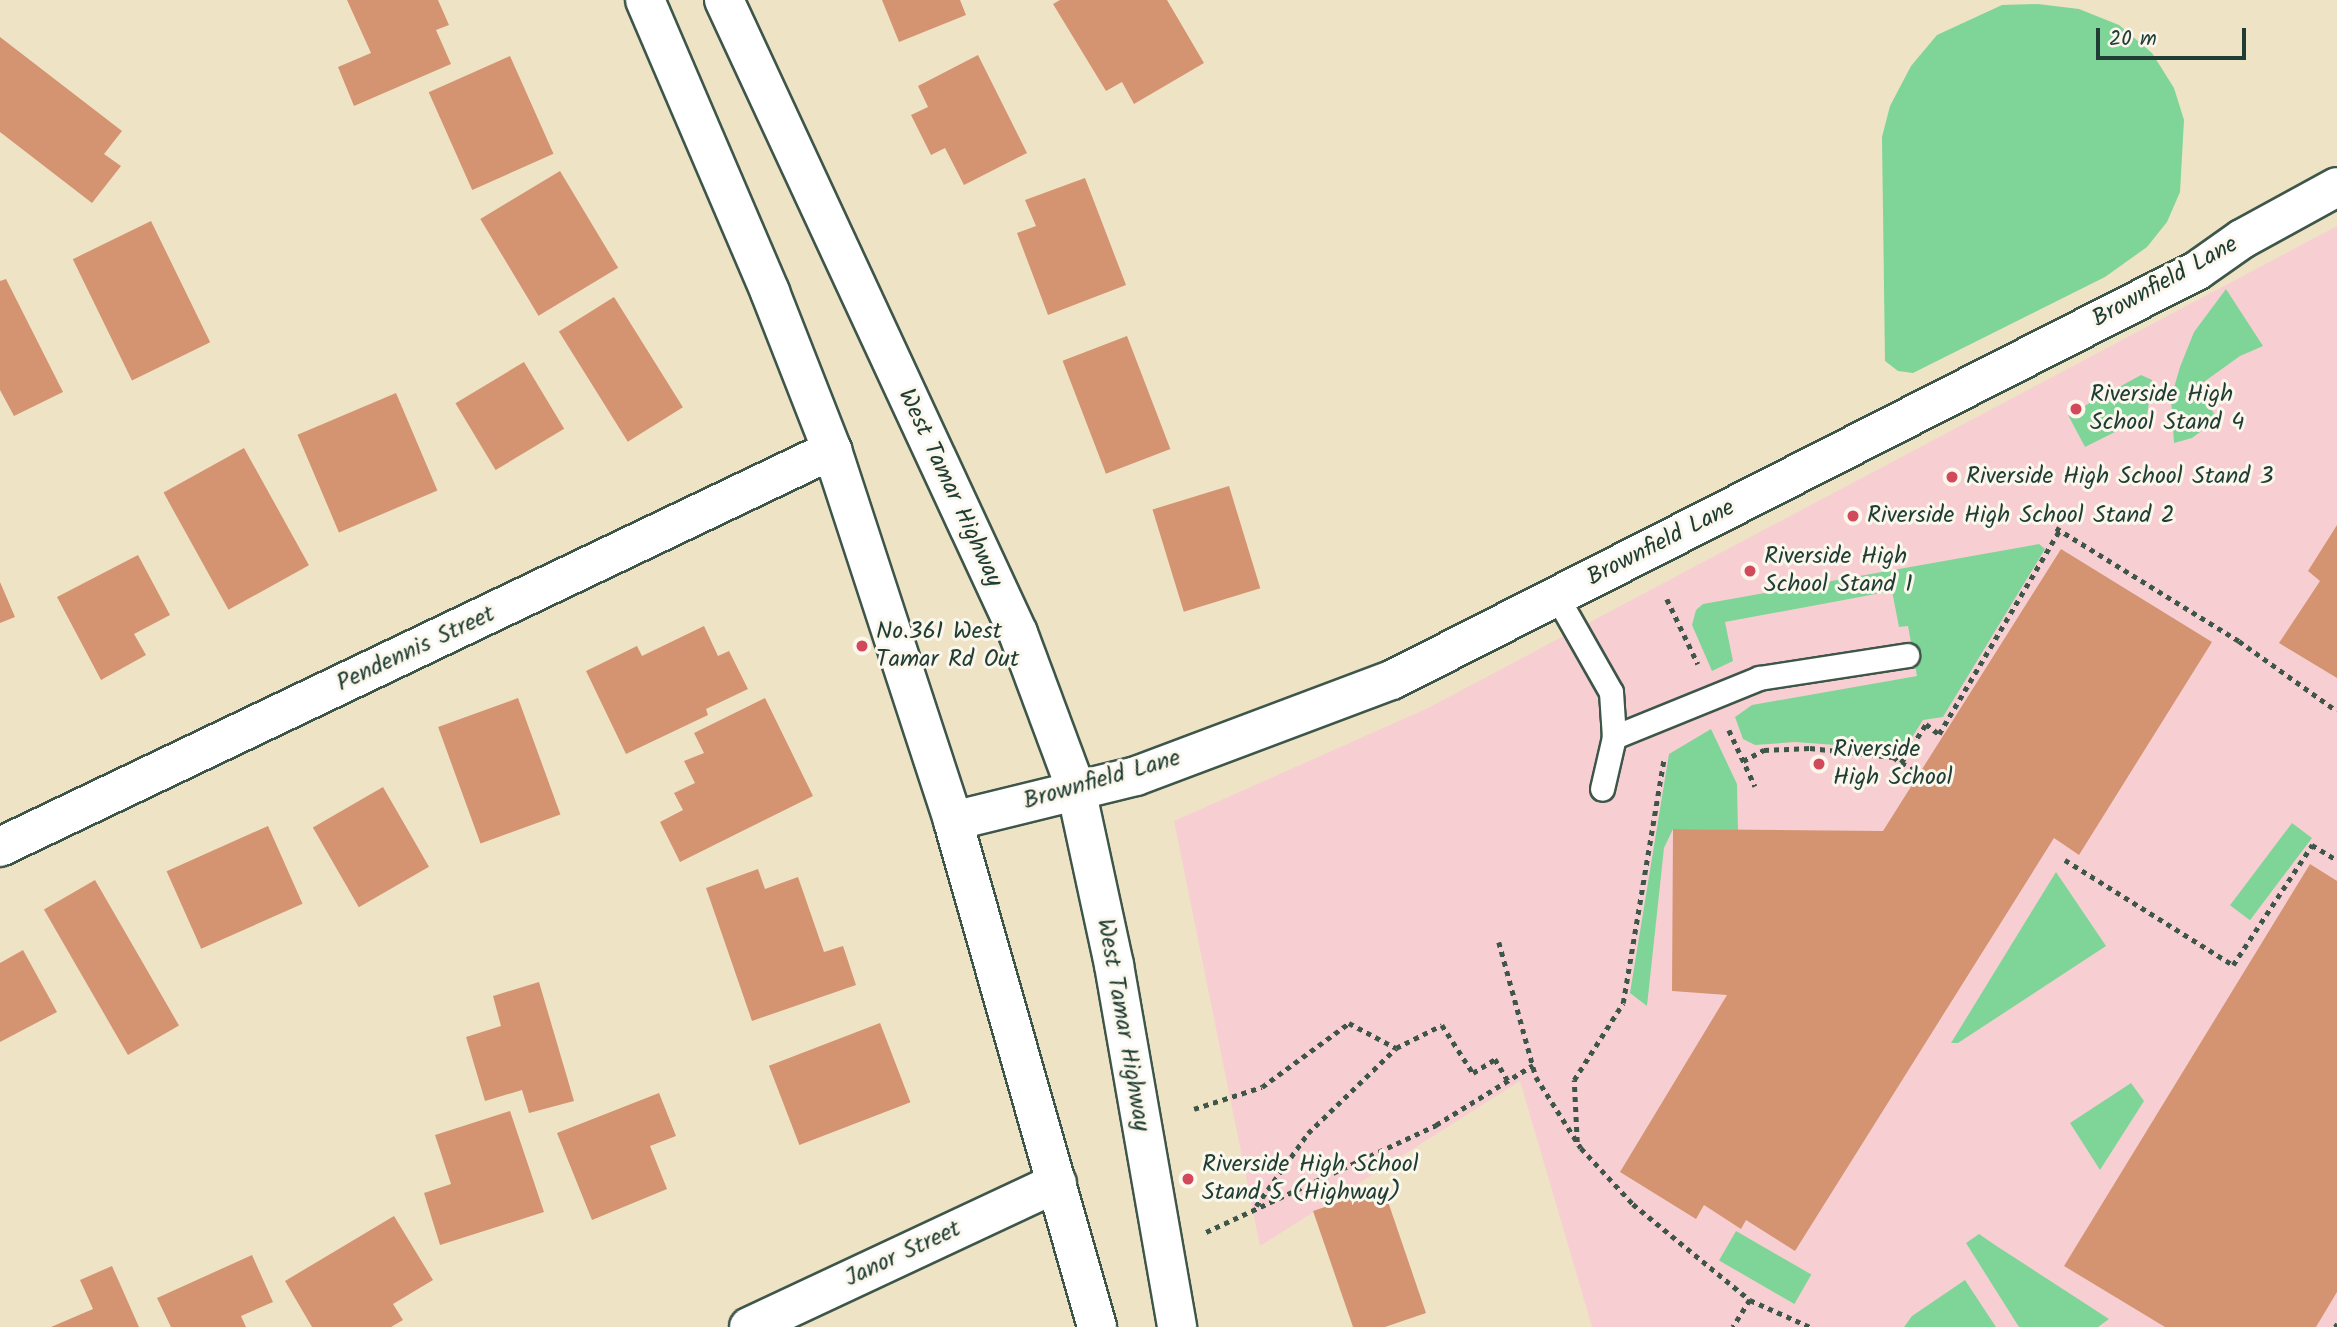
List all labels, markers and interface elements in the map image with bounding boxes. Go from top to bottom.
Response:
scale bar [2099,14,2250,58]
text: 20 m [2109,23,2157,56]
street label: Brownfield Lane [2087,230,2243,334]
place label: Riverside High School Stand 4 [2090,381,2244,437]
street label: West Tamar Highway [891,384,1009,592]
marker: Riverside High School Stand 4 [2068,401,2084,417]
place label: Riverside High School Stand 3 [1966,463,2274,491]
marker: Riverside High School Stand 3 [1944,469,1960,485]
street label: Brownfield Lane [1582,493,1740,593]
place label: Riverside High School Stand 2 [1867,502,2175,530]
marker: Riverside High School Stand 2 [1845,508,1861,524]
place label: Riverside High School Stand 1 [1764,543,1913,599]
marker: Riverside High School Stand 1 [1742,563,1758,579]
street label: Pendennis Street [332,600,500,698]
place label: No.361 West Tamar Rd Out [876,618,1019,674]
marker: No.361 West Tamar Rd Out [854,638,870,654]
place label: Riverside High School [1833,736,1953,792]
street label: Brownfield Lane [1020,744,1184,816]
marker: Riverside High School [1811,756,1827,772]
street label: West Tamar Highway [1090,916,1156,1134]
place label: Riverside High School Stand 5 (Highway) [1202,1151,1419,1207]
marker: Riverside High School Stand 5 (Highway) [1180,1171,1196,1187]
street label: Janor Street [840,1215,966,1293]

